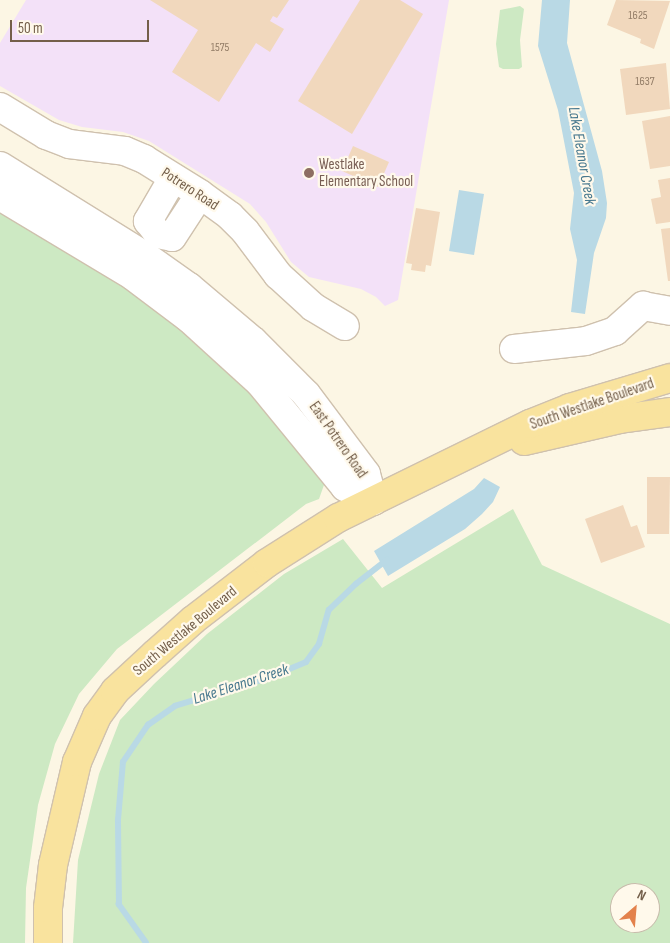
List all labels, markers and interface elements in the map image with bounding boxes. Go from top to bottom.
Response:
house number: 1625 [628,9,648,23]
scale bar [12,10,151,42]
text: 50 m [18,19,43,38]
house number: 1575 [211,41,229,55]
house number: 1637 [635,75,655,89]
water label: Lake Eleanor Creek [563,106,599,206]
place label: Westlake Elementary School [319,155,413,190]
street label: Potrero Road [158,164,222,214]
marker: Westlake Elementary School [303,167,315,179]
street label: South Westlake Boulevard [528,374,656,434]
street label: East Potrero Road [305,398,371,482]
street label: South Westlake Boulevard [129,582,241,680]
water label: Lake Eleanor Creek [191,661,291,709]
north arrow [610,883,660,933]
text: N [634,886,649,904]

